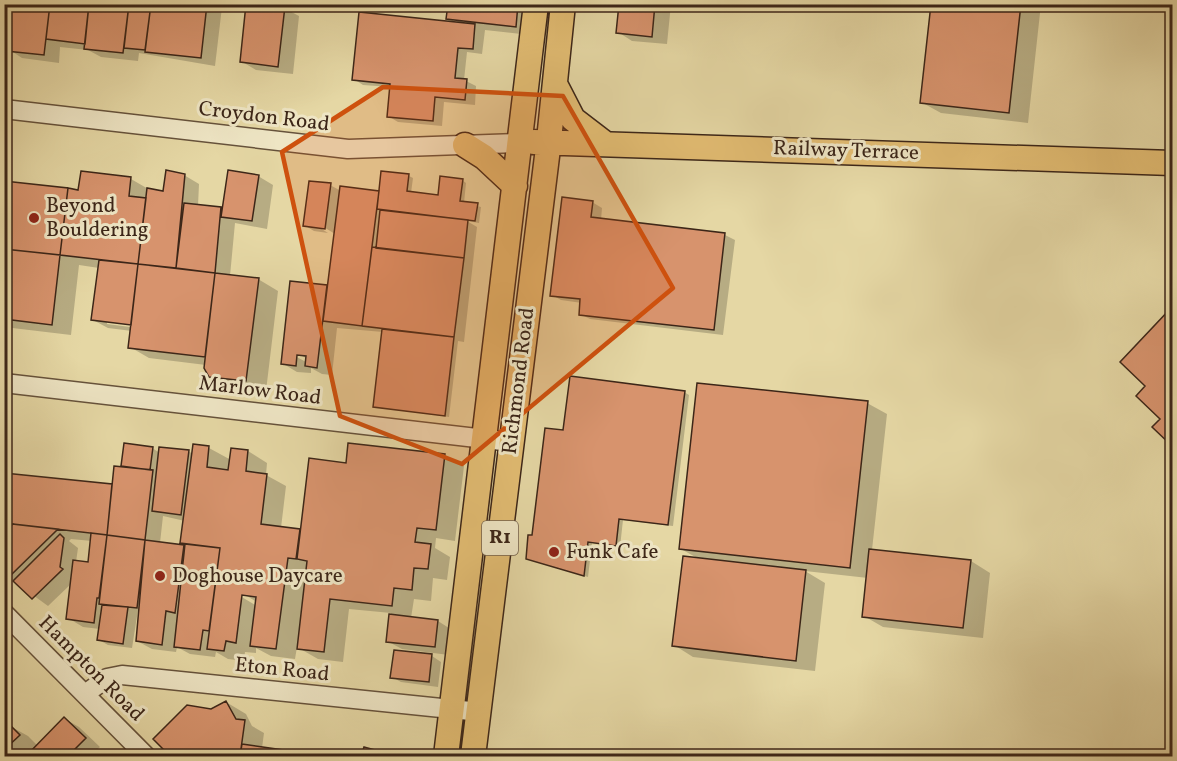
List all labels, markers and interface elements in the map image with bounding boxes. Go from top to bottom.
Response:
street label: Croydon Road [197,95,331,139]
street label: Railway Terrace [773,134,919,168]
place label: Beyond Bouldering [46,192,149,245]
marker: Beyond Bouldering [27,211,41,225]
street label: Richmond Road [496,306,542,456]
street label: Marlow Road [197,369,323,413]
road number: R1 [482,521,518,555]
place label: Funk Cafe [566,538,659,567]
marker: Funk Cafe [547,545,561,559]
place label: Doghouse Daycare [172,562,343,591]
marker: Doghouse Daycare [153,569,167,583]
street label: Hampton Road [31,609,151,729]
street label: Eton Road [233,651,331,689]

